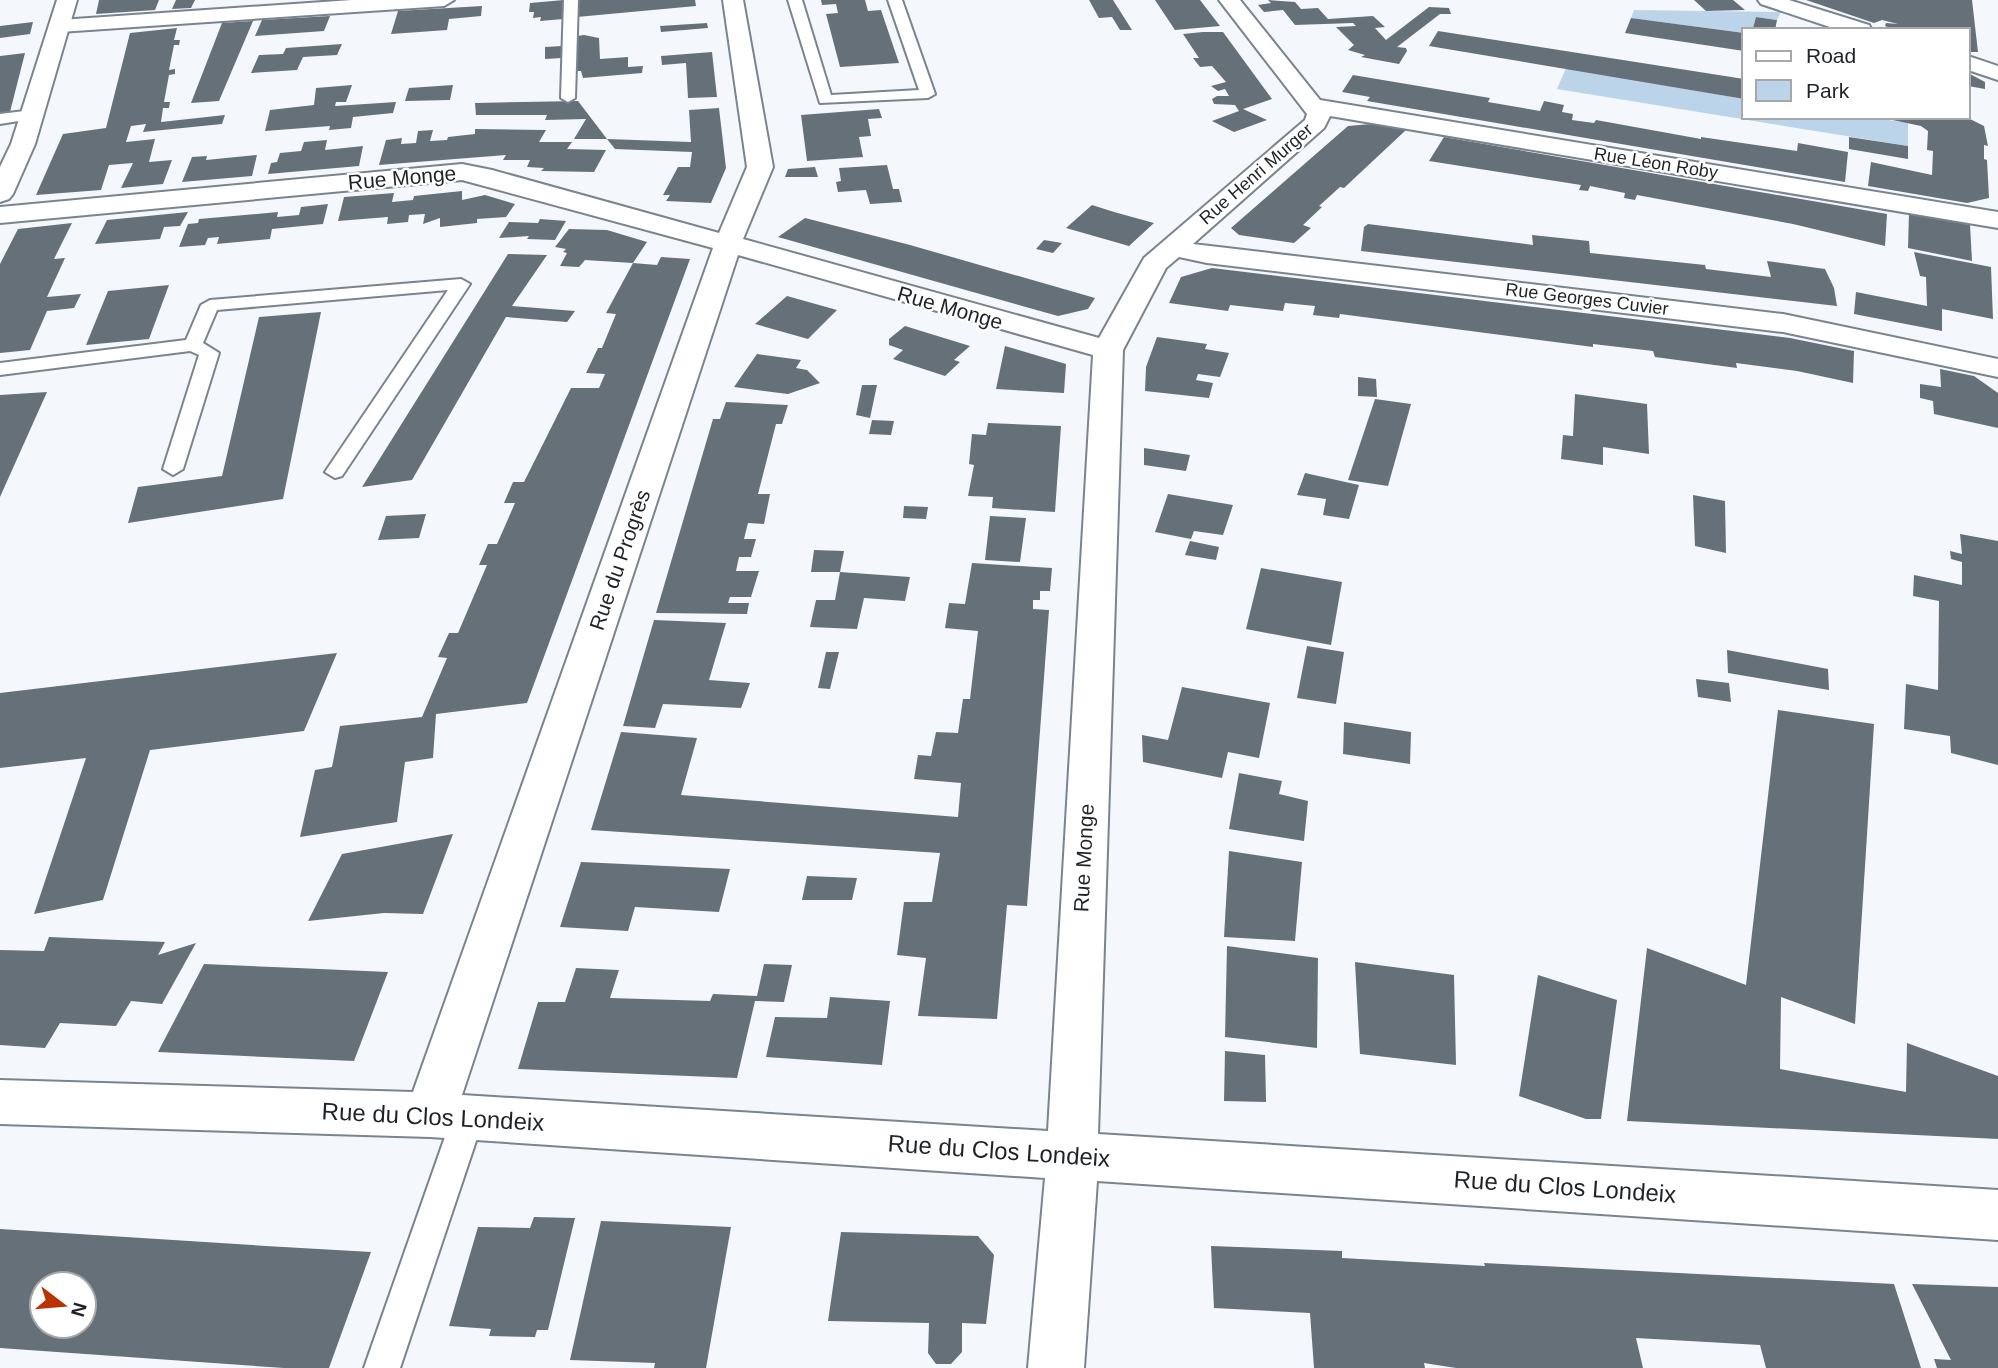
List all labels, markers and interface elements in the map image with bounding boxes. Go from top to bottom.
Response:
legend [1742,28,1970,119]
text: Road [1806,44,1856,67]
text: Park [1806,79,1850,102]
street label: Rue Henri Murger [1195,120,1317,228]
street label: Rue Léon Roby [1593,143,1719,183]
street label: Rue Monge [347,161,457,194]
street label: Rue Georges Cuvier [1504,279,1670,319]
street label: Rue Monge [895,282,1005,334]
street label: Rue du Progrès [585,487,654,633]
street label: Rue Monge [1069,803,1098,913]
street label: Rue du Clos Londeix [321,1097,545,1136]
street label: Rue du Clos Londeix [887,1129,1111,1172]
street label: Rue du Clos Londeix [1453,1165,1677,1208]
north arrow [28,1270,98,1340]
text: N [67,1300,91,1319]

